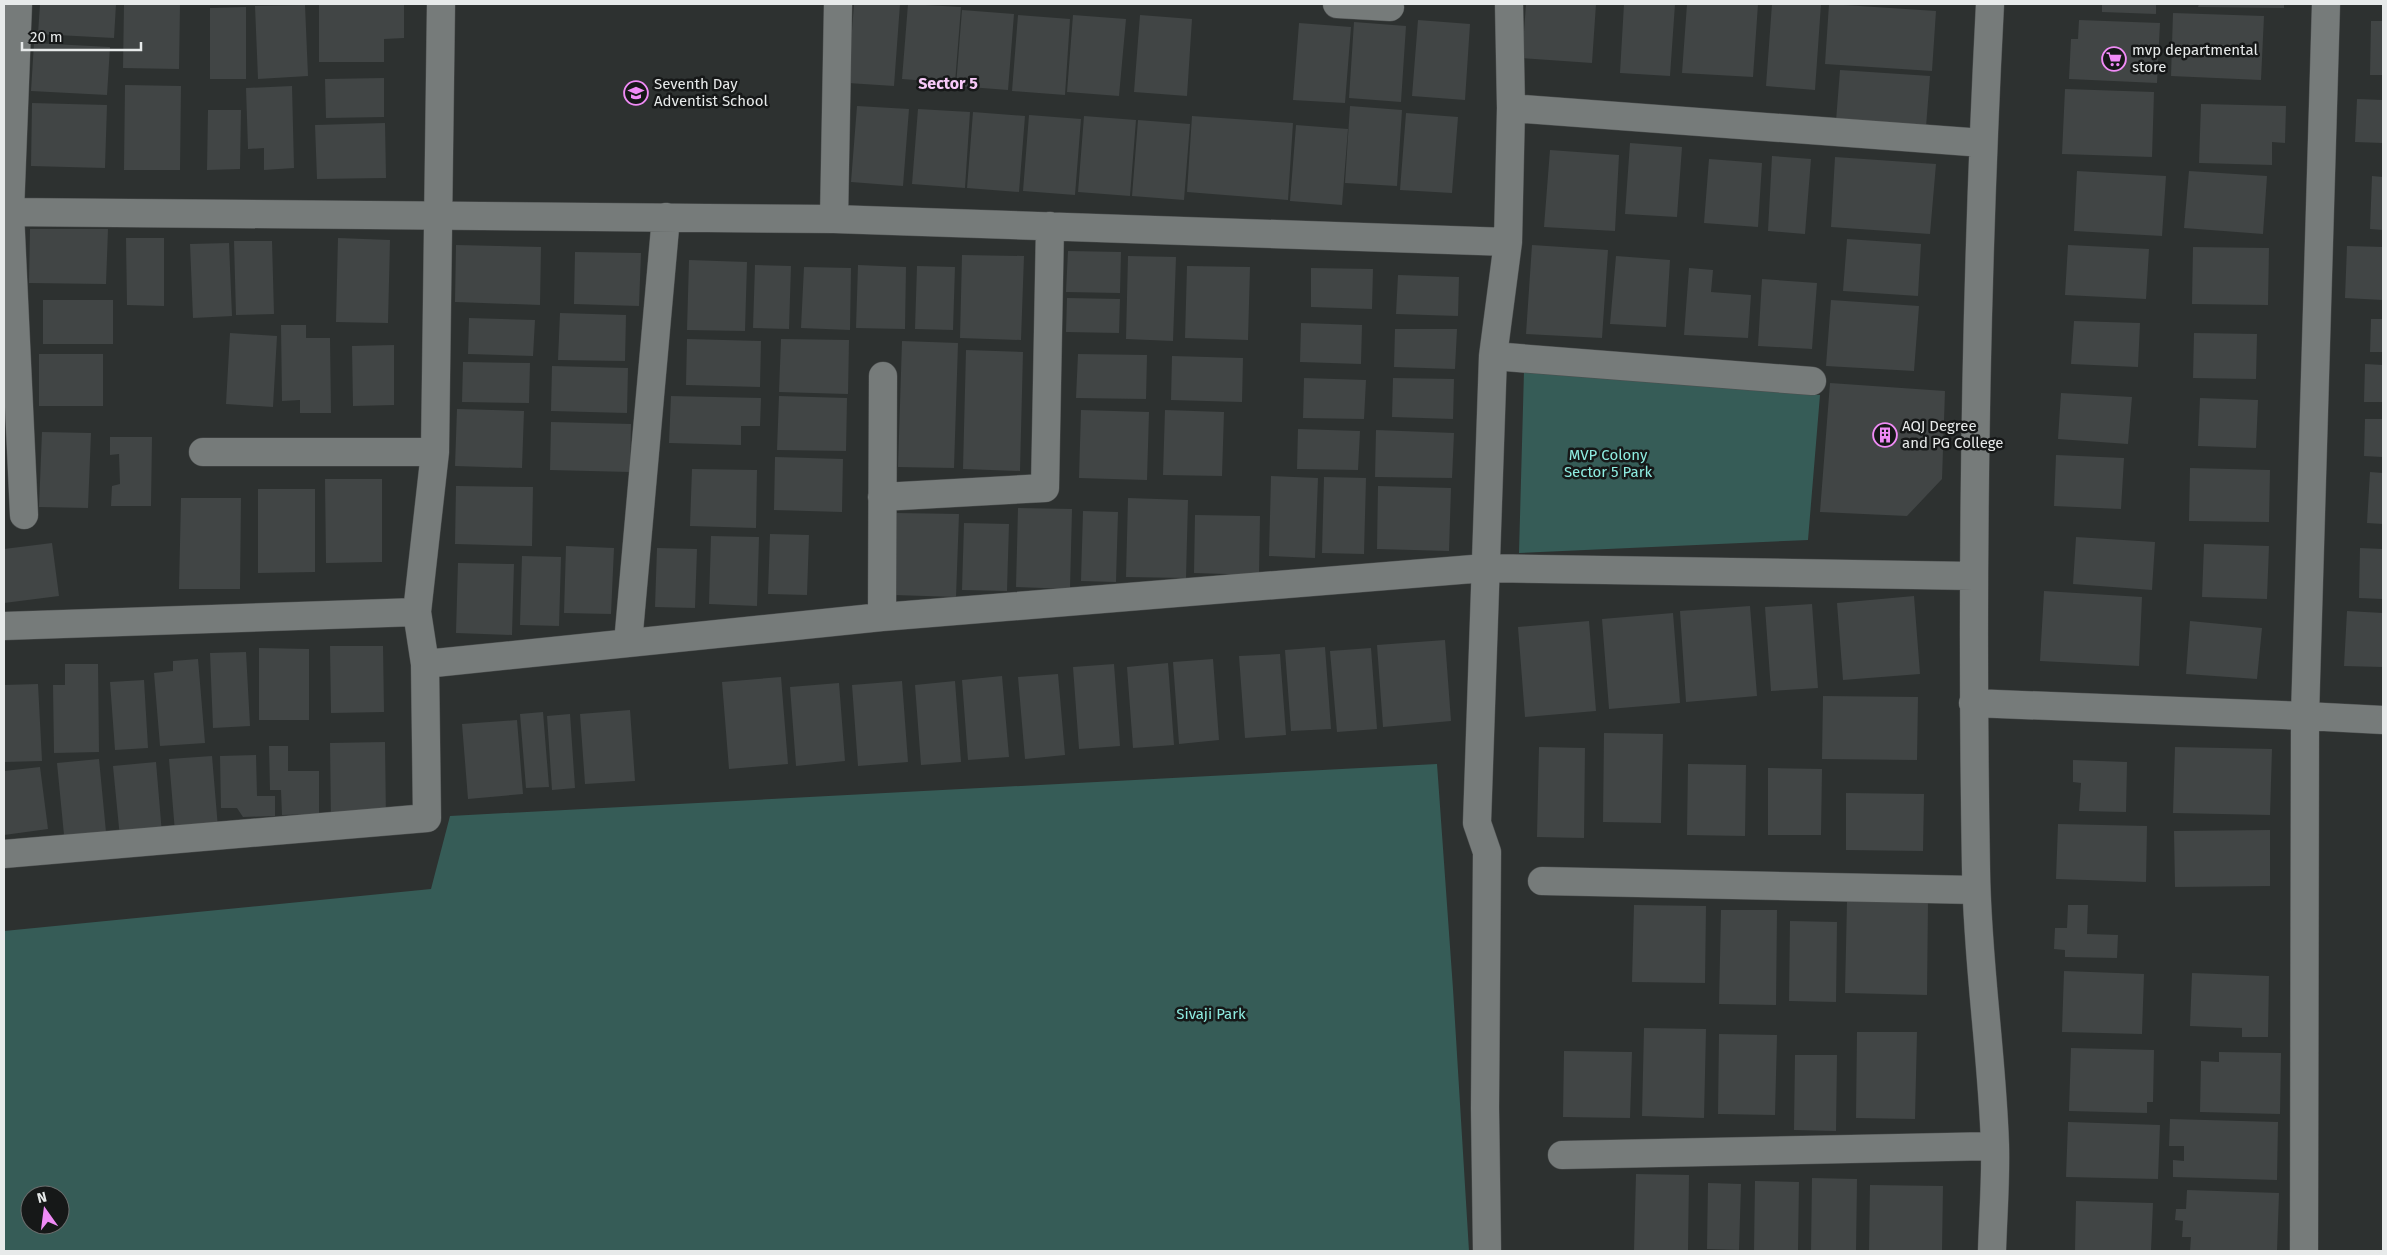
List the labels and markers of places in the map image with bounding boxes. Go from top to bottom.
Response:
place label: mvp departmental store [2132,41,2258,76]
supermarket icon: mvp departmental store [2101,46,2127,72]
place label: Seventh Day Adventist School [654,75,769,110]
school or university icon: Seventh Day Adventist School [623,80,649,106]
place label: AQJ Degree and PG College [1902,417,2004,452]
building icon: AQJ Degree and PG College [1872,422,1898,448]

